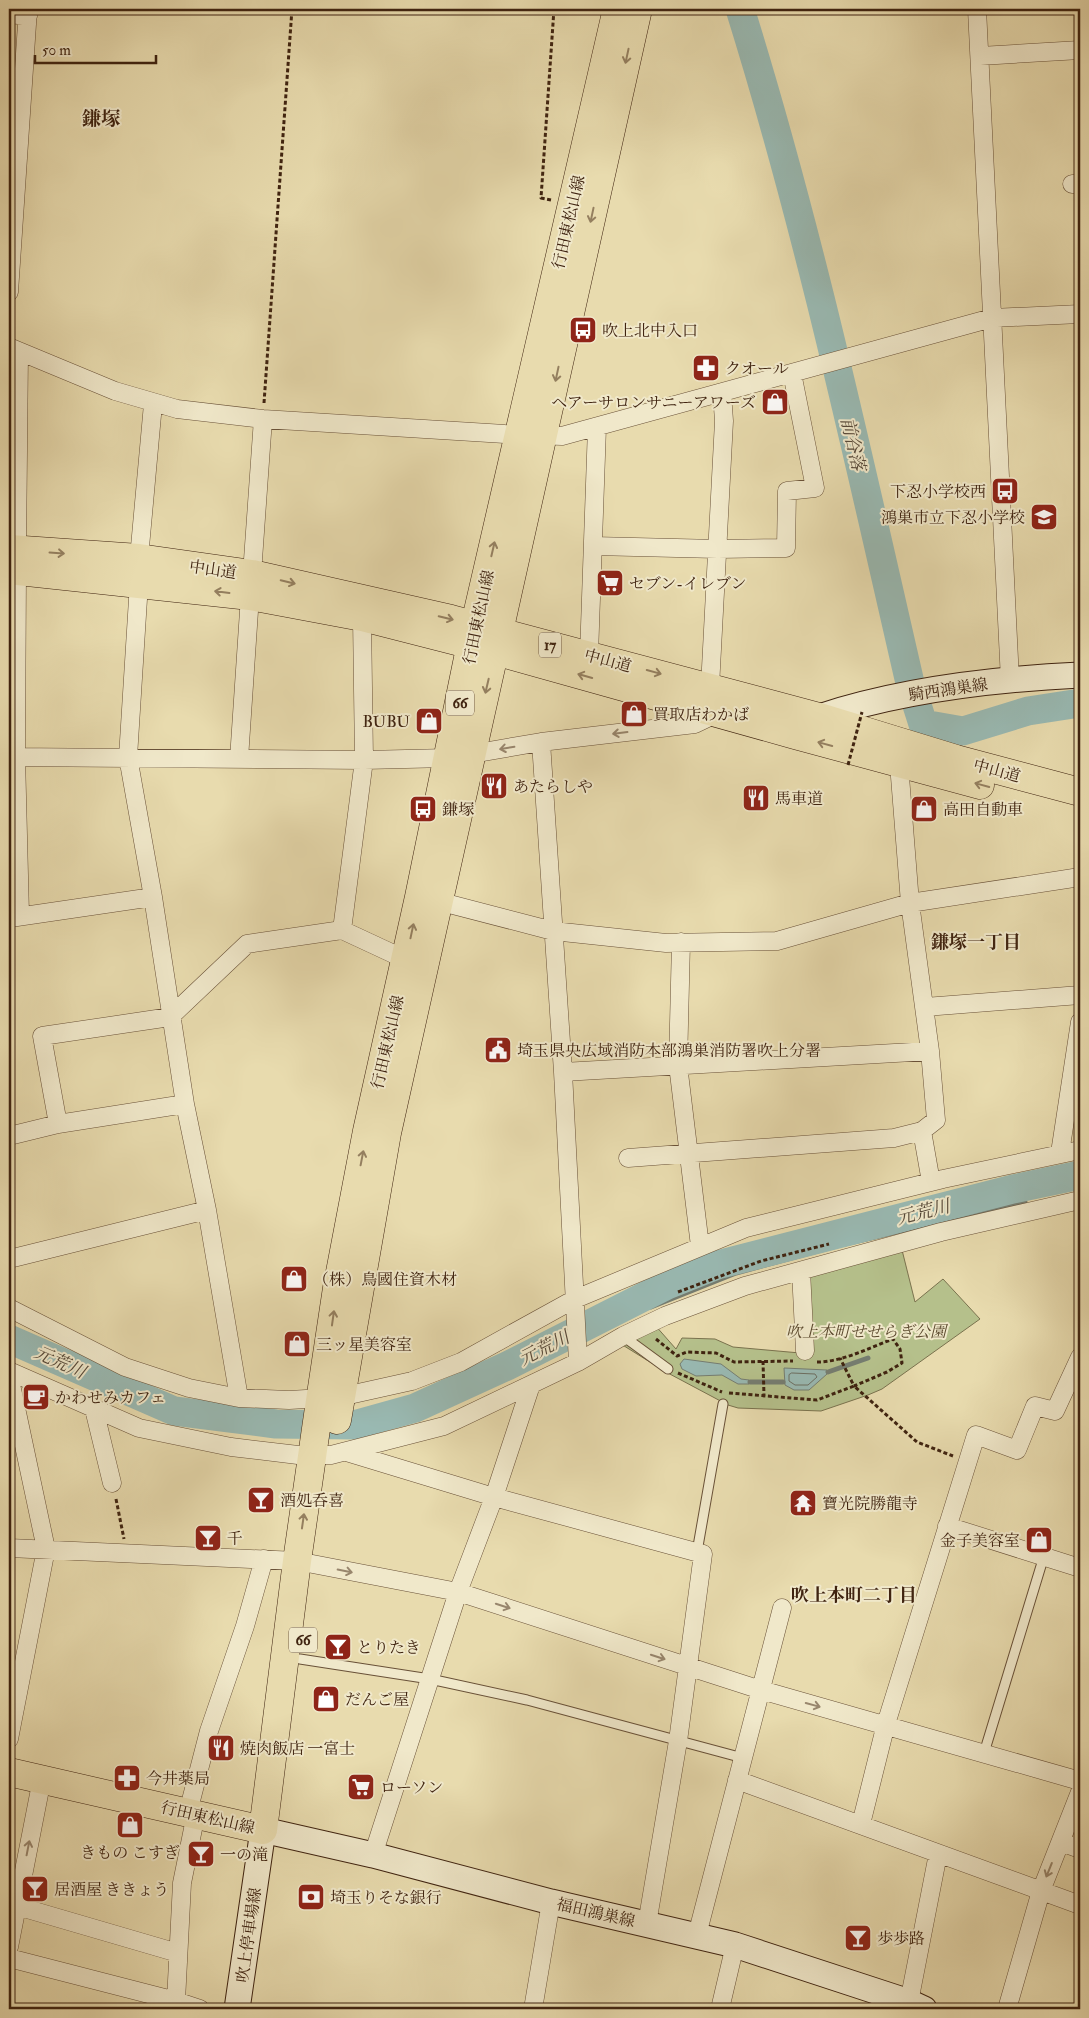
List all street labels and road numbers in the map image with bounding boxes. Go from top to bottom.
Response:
street label: 行田東松山線 [548,173,590,271]
street label: 中山道 [188,557,238,583]
street label: 行田東松山線 [459,568,499,666]
road number: 17 [539,632,561,658]
street label: 中山道 [582,645,634,677]
street label: 騎西鴻巣線 [907,675,989,705]
road number: 66 [446,690,474,716]
street label: 中山道 [971,755,1023,787]
street label: 行田東松山線 [367,993,409,1091]
road number: 66 [289,1628,317,1652]
street label: 行田東松山線 [159,1797,257,1839]
street label: 吹上停車場線 [232,1886,266,1984]
street label: 福田鴻巣線 [555,1894,637,1932]

